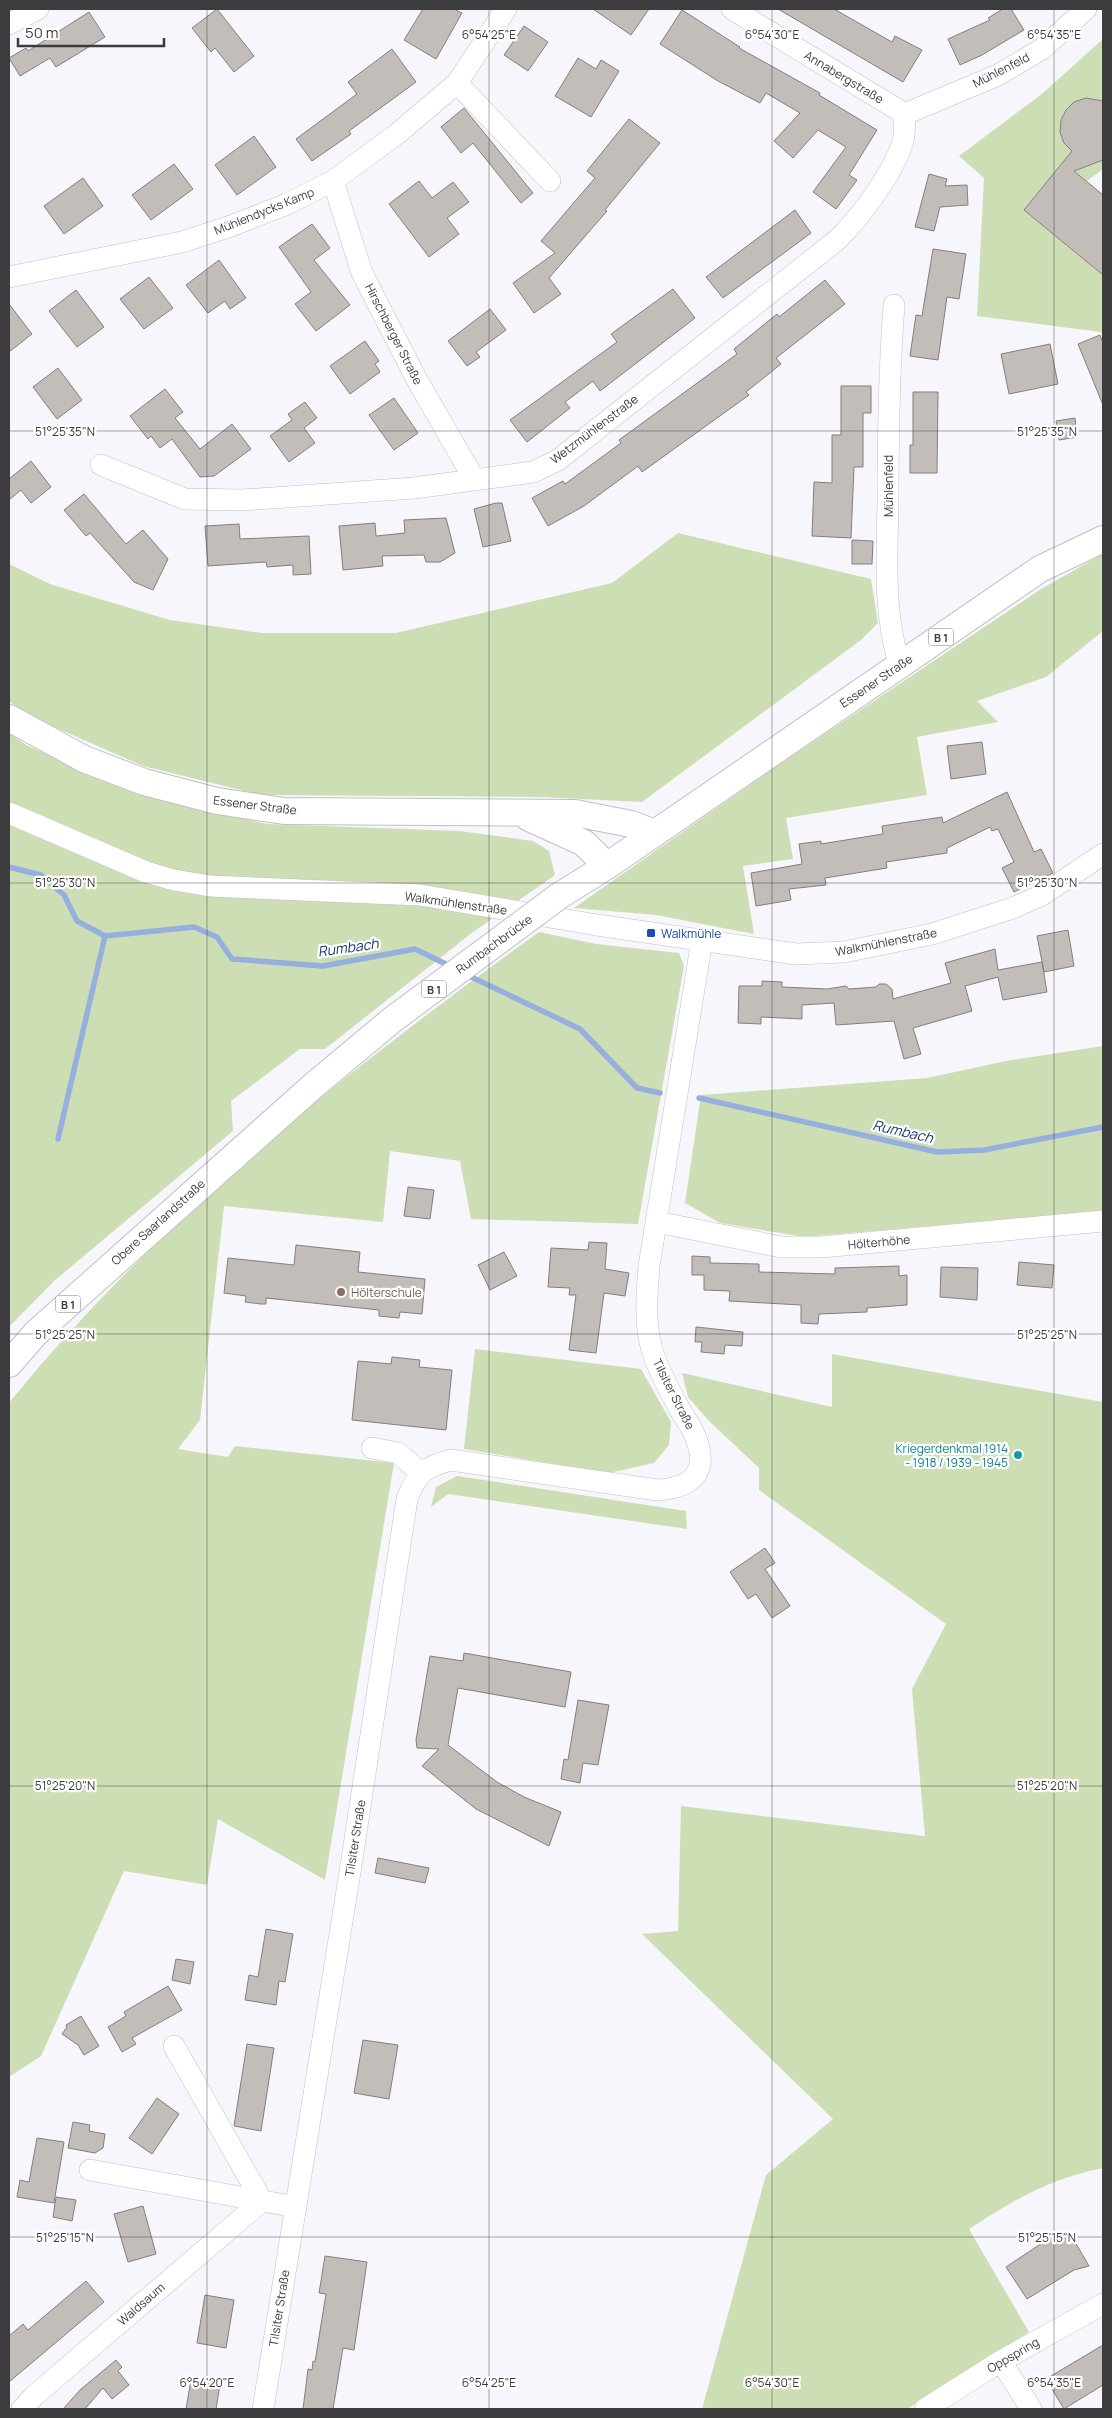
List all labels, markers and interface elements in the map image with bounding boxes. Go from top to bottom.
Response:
scale bar [18,15,164,47]
text: 50 m [25,22,59,43]
text: 6°54'25"E [462,26,516,43]
text: 6°54'30"E [745,26,799,43]
text: 6°54'35"E [1027,26,1081,43]
street label: Annabergstraße [801,47,887,107]
street label: Mühlenfeld [969,48,1033,92]
street label: Mühlendycks Kamp [211,183,317,239]
street label: Hirschberger Straße [361,281,427,387]
street label: Wetzmühlenstraße [547,390,641,468]
text: 51°25'35"N [35,423,95,440]
text: 51°25'35"N [1017,423,1077,440]
street label: Mühlenfeld [880,455,897,517]
road number: B 1 [928,628,954,646]
street label: Essener Straße [836,650,916,712]
street label: Essener Straße [212,791,298,819]
text: 51°25'30"N [35,874,95,891]
text: 51°25'30"N [1017,874,1077,891]
street label: Walkmühlenstraße [404,887,508,919]
street label: Rumbachbrücke [452,911,536,977]
street label: Walkmühlenstraße [834,924,938,960]
place label: Walkmühle [661,925,721,942]
marker: Walkmühle [645,927,657,939]
water label: Rumbach [316,933,380,961]
road number: B 1 [422,981,446,998]
water label: Rumbach [871,1115,936,1147]
street label: Obere Saarlandstraße [107,1175,209,1269]
street label: Hölterhöhe [847,1231,911,1253]
place label: Hölterschule [351,1284,422,1301]
marker: Hölterschule [335,1286,347,1298]
road number: B 1 [56,1296,80,1312]
text: 51°25'25"N [35,1326,95,1343]
text: 51°25'25"N [1017,1326,1077,1343]
street label: Tilsiter Straße [649,1356,699,1432]
place label: Kriegerdenkmal 1914 - 1918 / 1939 - 1945 [895,1440,1008,1471]
marker: Kriegerdenkmal 1914 - 1918 / 1939 - 1945 [1012,1449,1024,1461]
text: 51°25'20"N [35,1777,95,1794]
text: 51°25'20"N [1017,1777,1077,1794]
street label: Tilsiter Straße [341,1798,369,1878]
text: 51°25'15"N [36,2229,94,2246]
text: 51°25'15"N [1018,2229,1076,2246]
street label: Tilsiter Straße [265,2268,293,2348]
street label: Waldsaum [114,2279,168,2329]
street label: Oppspring [984,2333,1042,2377]
text: 6°54'20"E [180,2374,235,2391]
text: 6°54'25"E [462,2374,516,2391]
text: 6°54'30"E [745,2374,799,2391]
text: 6°54'35"E [1027,2374,1081,2391]

